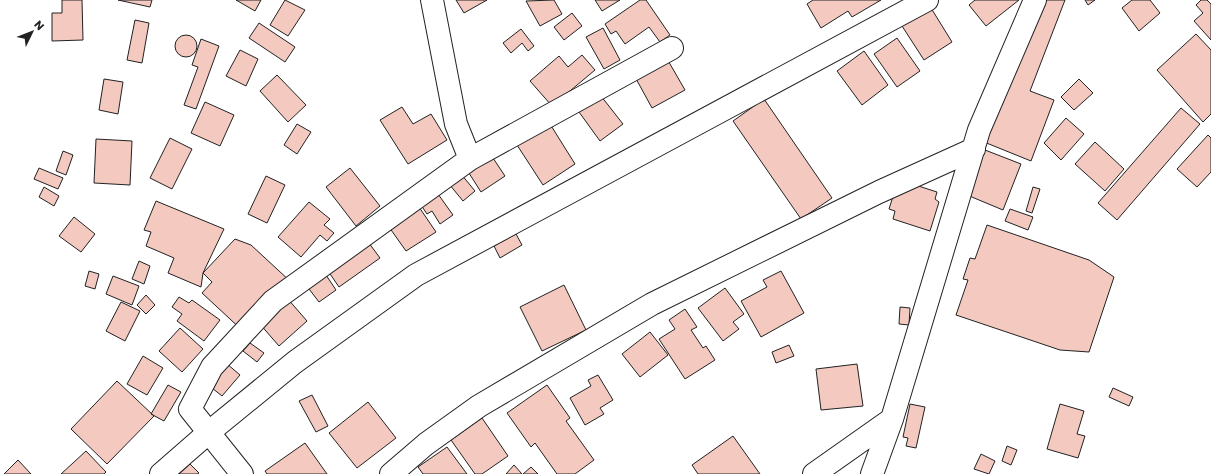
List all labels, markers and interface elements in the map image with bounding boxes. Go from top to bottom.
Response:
north arrow [12,12,52,52]
text: N [31,17,48,34]

